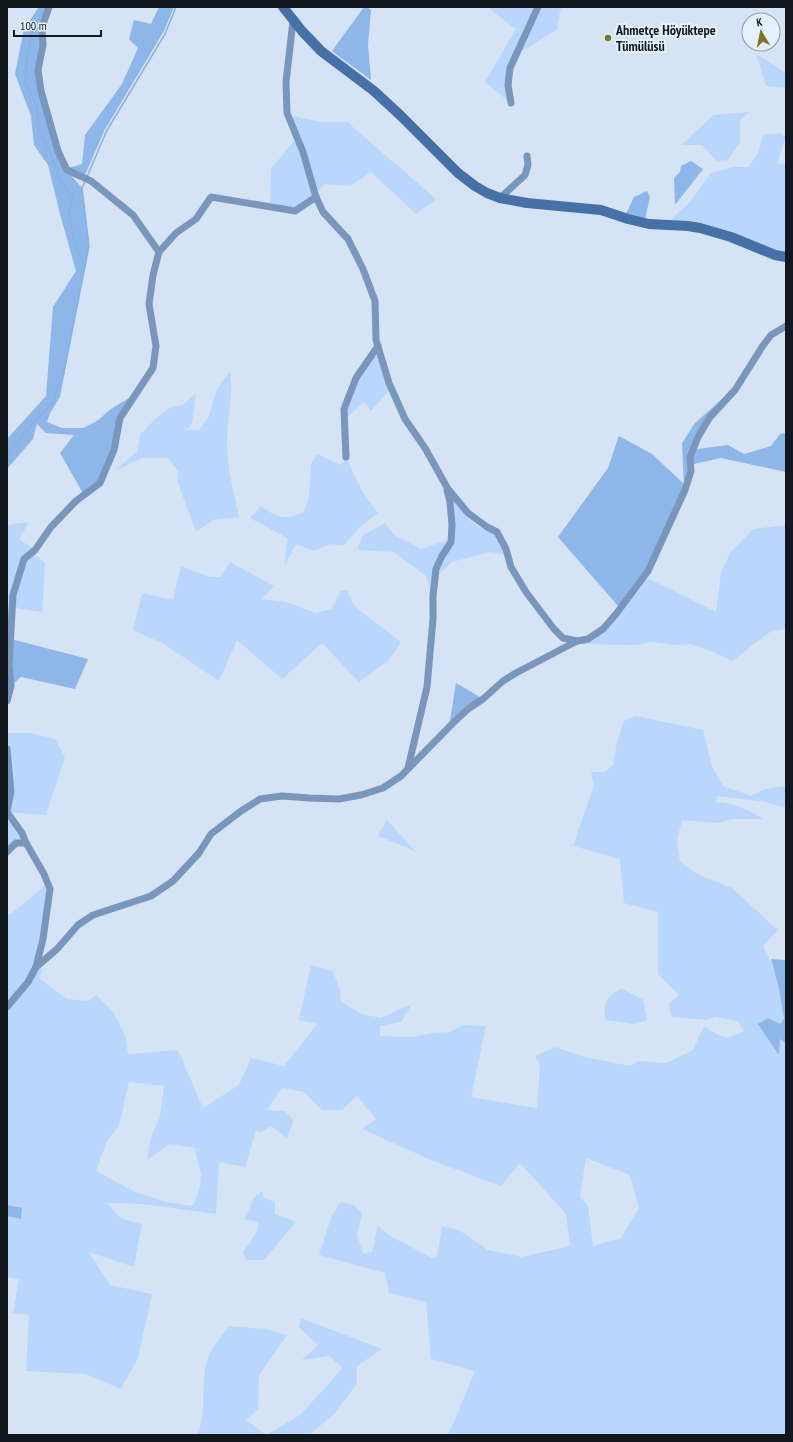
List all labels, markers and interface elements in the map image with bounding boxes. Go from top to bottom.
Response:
scale bar [14,12,101,38]
north arrow [741,12,781,52]
text: K [755,15,764,30]
text: 100 m [20,18,47,33]
place label: Ahmetçe Höyüktepe Tümülüsü [615,21,716,55]
marker: Ahmetçe Höyüktepe Tümülüsü [603,33,613,43]

